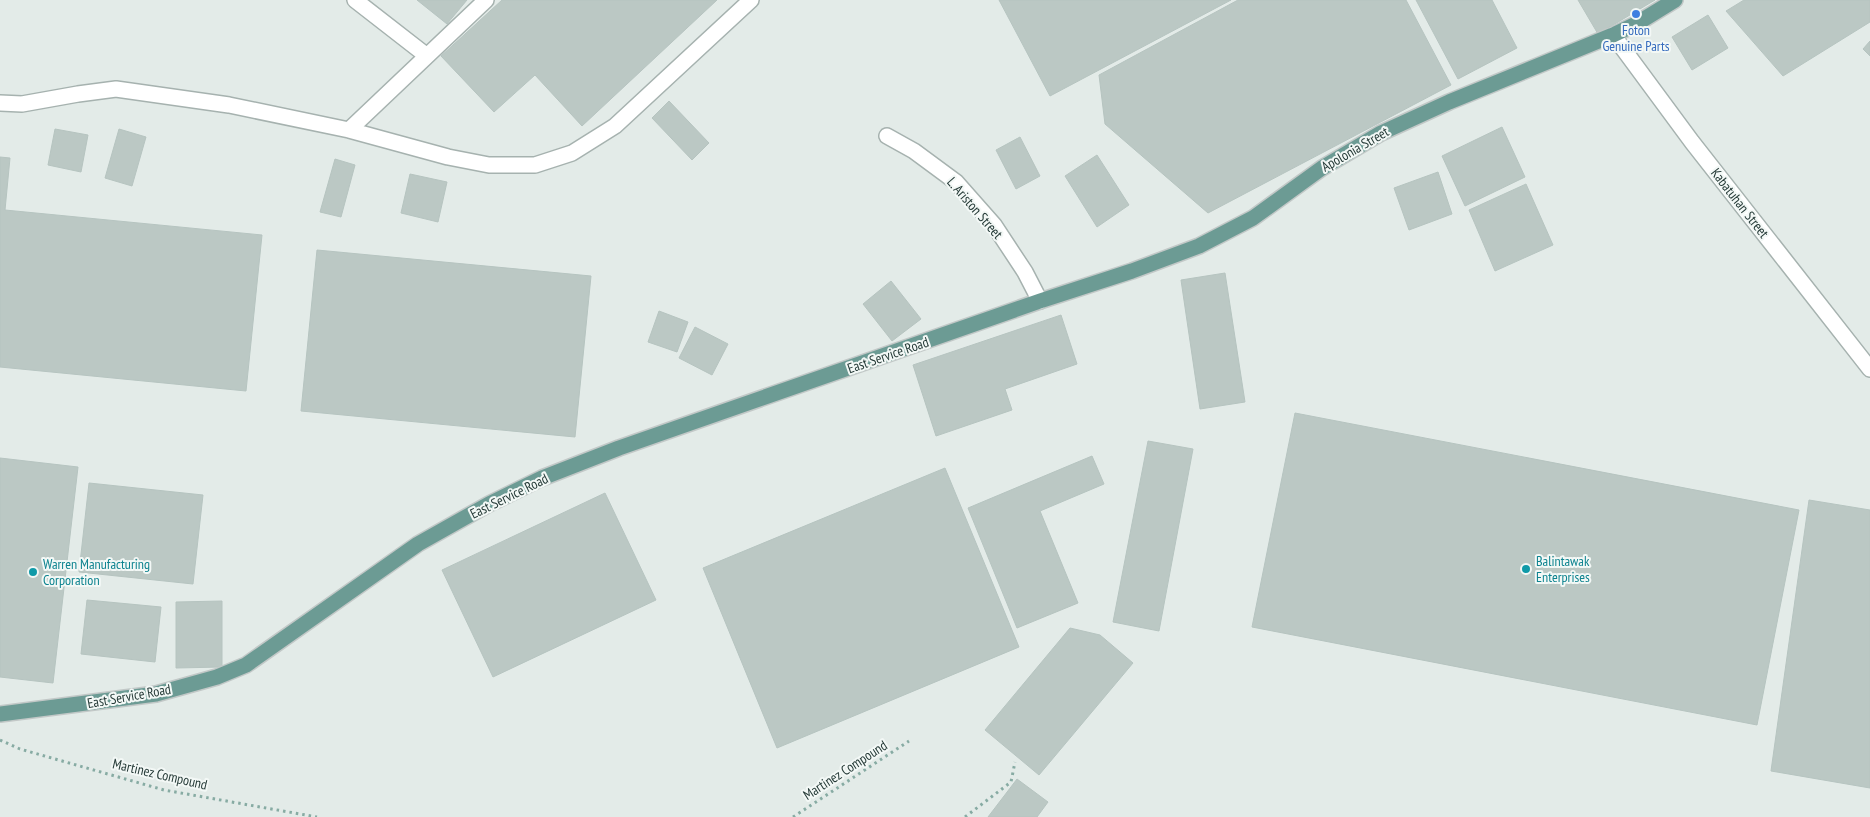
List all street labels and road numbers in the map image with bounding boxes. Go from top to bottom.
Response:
street label: Apolonia Street [1318,122,1392,175]
street label: Kabatuhan Street [1707,164,1773,242]
street label: L. Ariston Street [943,173,1007,243]
street label: East Service Road [845,333,931,377]
street label: East Service Road [467,469,551,523]
street label: East Service Road [86,680,172,712]
street label: Martinez Compound [800,736,890,804]
street label: Martinez Compound [111,754,209,794]

